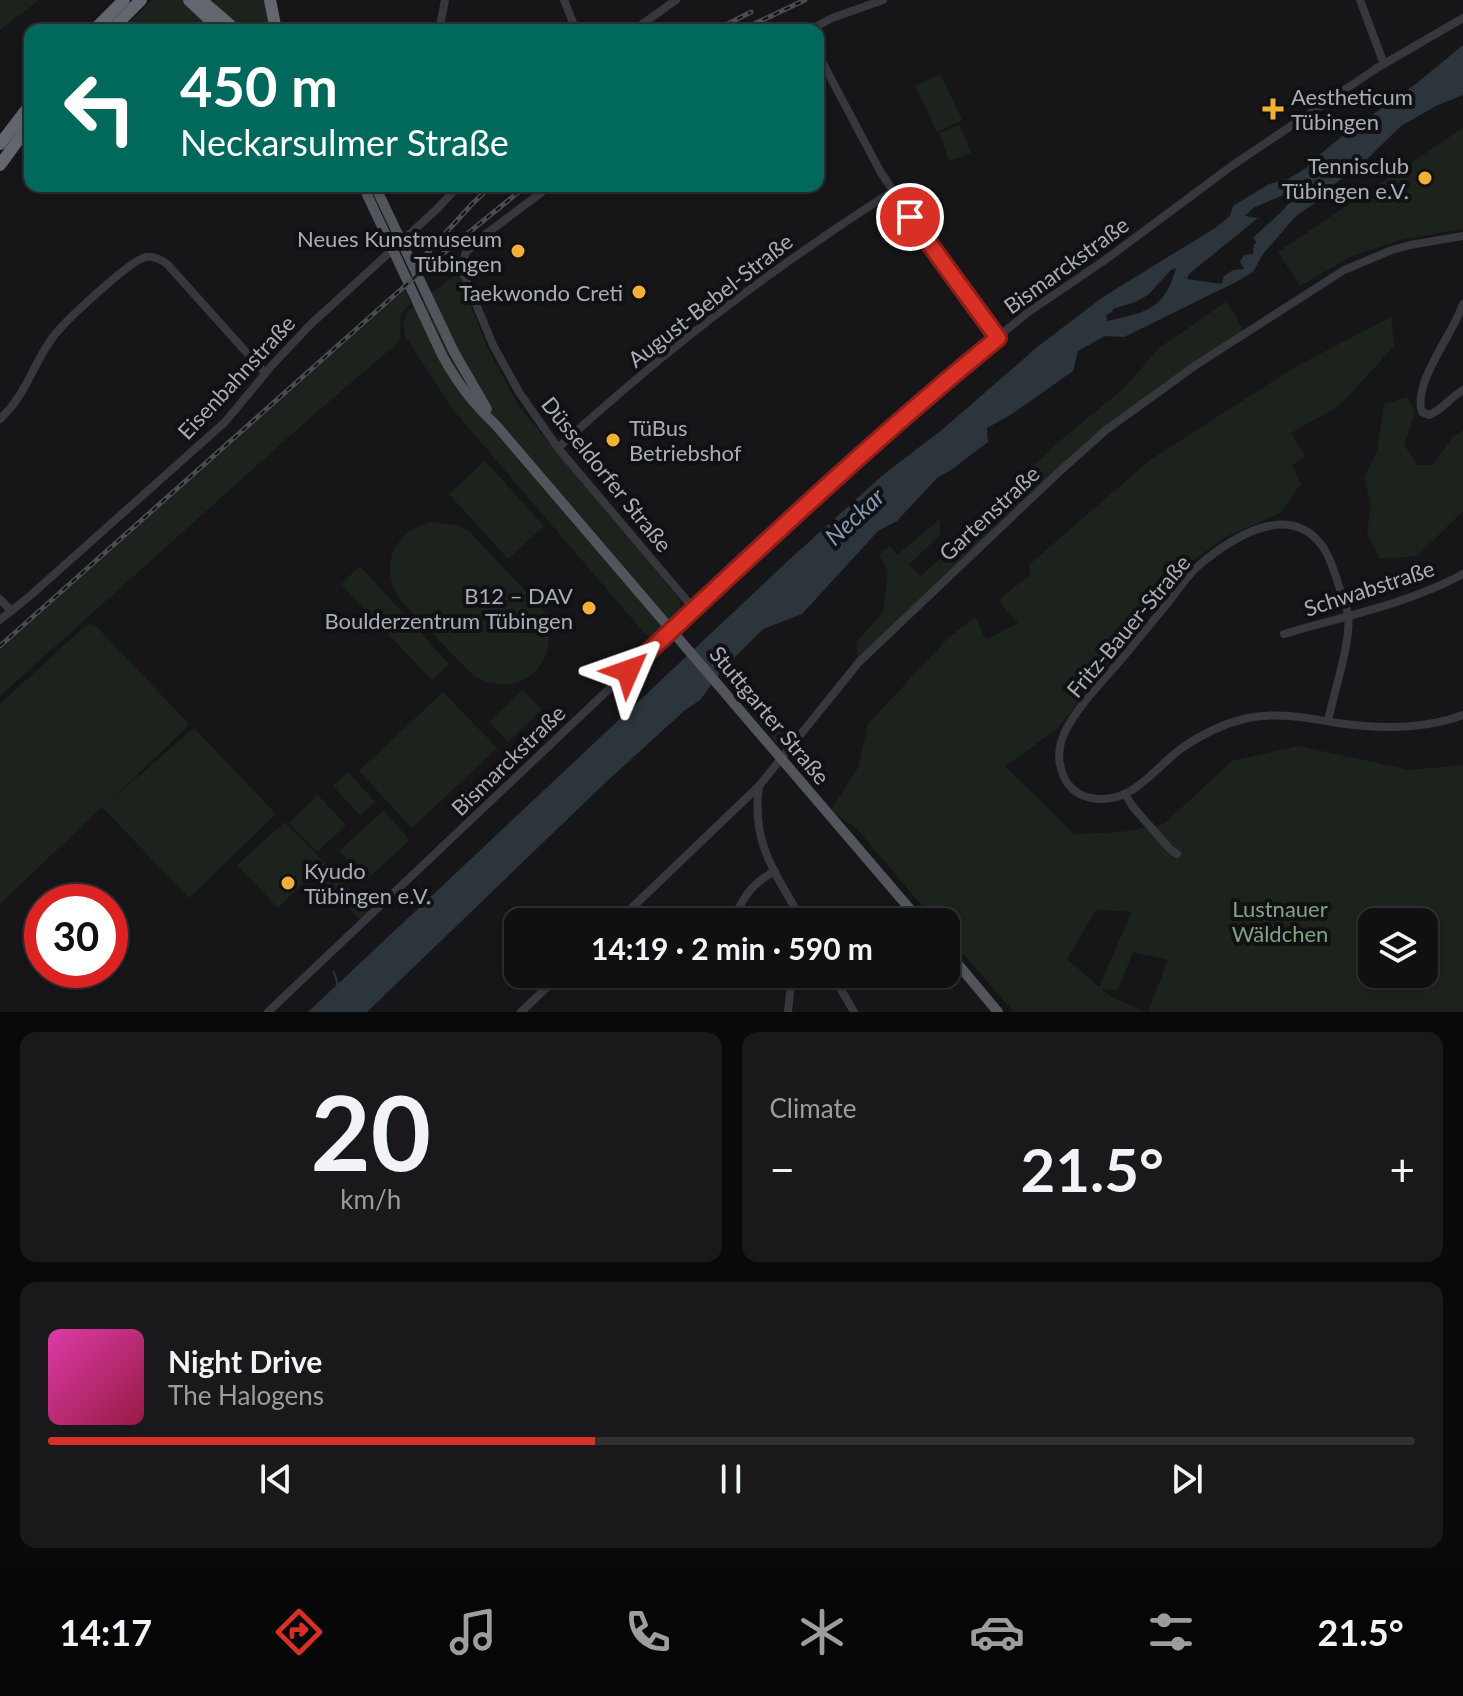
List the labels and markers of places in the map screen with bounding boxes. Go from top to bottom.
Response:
place label: Aestheticum Tübingen [1291,83,1413,135]
marker: Aestheticum Tübingen [1262,98,1284,120]
place label: Tennisclub Tübingen e.V. [1282,152,1409,204]
marker: Tennisclub Tübingen e.V. [1416,169,1434,187]
pin [876,183,944,251]
place label: Neues Kunstmuseum Tübingen [297,225,502,277]
marker: Neues Kunstmuseum Tübingen [509,242,527,260]
place label: Taekwondo Creti [459,279,623,306]
marker: Taekwondo Creti [630,283,648,301]
place label: TüBus Betriebshof [629,414,742,466]
marker: TüBus Betriebshof [604,431,622,449]
place label: B12 – DAV Boulderzentrum Tübingen [324,582,573,634]
marker: B12 – DAV Boulderzentrum Tübingen [580,599,598,617]
place label: Kyudo Tübingen e.V. [304,857,431,909]
marker: Kyudo Tübingen e.V. [279,874,297,892]

